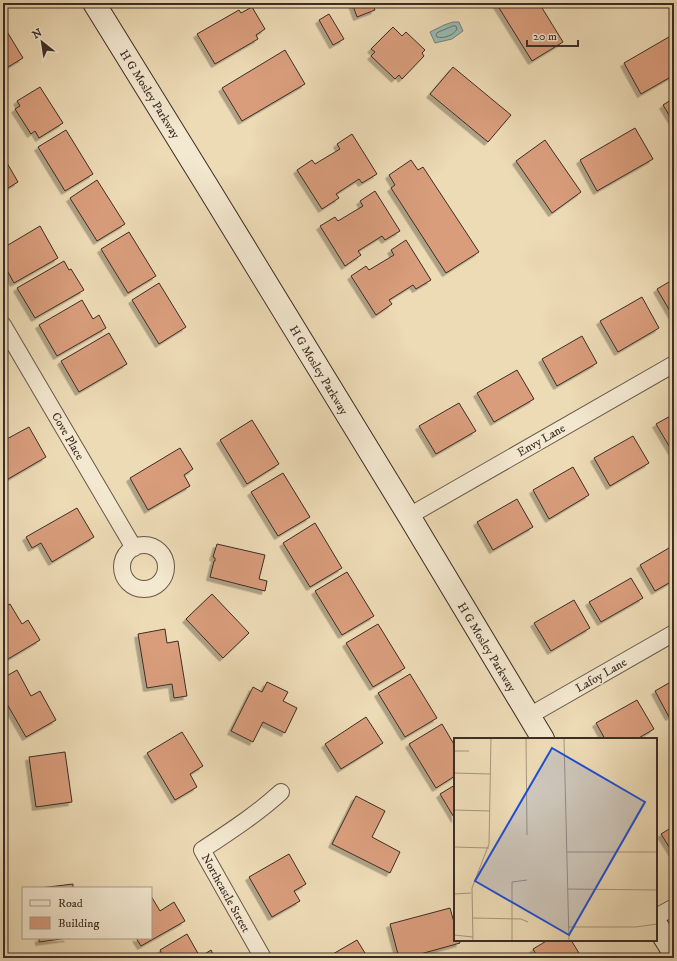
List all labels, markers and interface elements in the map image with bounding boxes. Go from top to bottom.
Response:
north arrow [22,22,62,62]
scale bar [527,22,578,48]
text: N [30,26,45,43]
text: 20 m [533,29,557,44]
street label: H G Mosley Parkway [116,47,183,142]
street label: H G Mosley Parkway [286,323,351,418]
street label: Cove Place [48,410,87,463]
street label: Envy Lane [514,421,568,460]
street label: H G Mosley Parkway [454,600,519,695]
street label: Lafoy Lane [573,655,630,696]
inset map [454,738,657,941]
street label: Northcastle Street [198,851,253,935]
legend [22,887,152,939]
text: Road [58,896,83,911]
text: Building [58,916,99,931]

